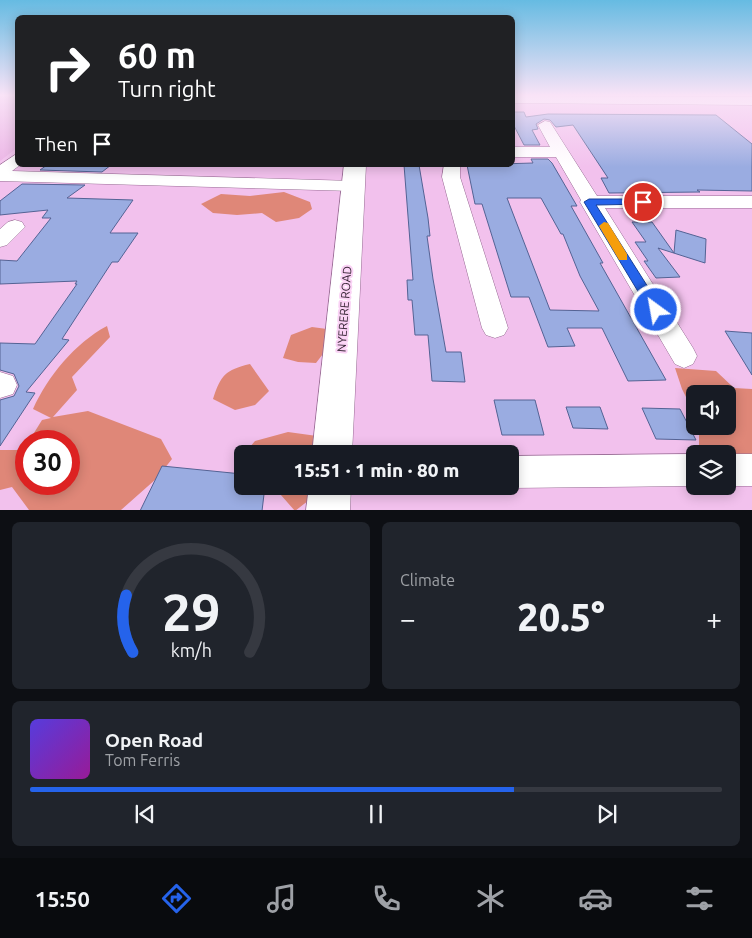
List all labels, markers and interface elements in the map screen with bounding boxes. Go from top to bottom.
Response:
icon: right [35,35,100,100]
text: 60 m [118,35,196,75]
text: Turn right [118,76,216,101]
icon: arrive [88,130,116,158]
text: Then [35,133,78,155]
pin [622,181,664,223]
icon: arrive [629,188,657,216]
street label: NYERERE ROAD [335,265,353,353]
position arrow [629,283,681,335]
map controls [686,385,736,495]
button: sound [686,385,736,435]
speed limit sign: 30 [15,430,80,495]
button: layers [686,445,736,495]
text: 15:51 · 1 min · 80 m [294,459,459,481]
text: Climate [400,571,455,589]
text: 29 [162,583,220,641]
text: 20.5° [517,596,605,638]
text: − [400,603,416,634]
text: + [706,603,722,634]
text: km/h [170,640,212,660]
text: Open Road [105,729,203,751]
text: Tom Ferris [105,751,180,769]
icon: previous [131,800,159,828]
icon: pause [362,800,390,828]
icon: next [593,800,621,828]
icon: directions [159,881,194,916]
icon: music [264,881,299,916]
icon: phone [369,881,404,916]
icon: climate [473,881,508,916]
icon: car [578,881,613,916]
icon: filters [682,881,717,916]
text: 15:50 [35,886,90,911]

